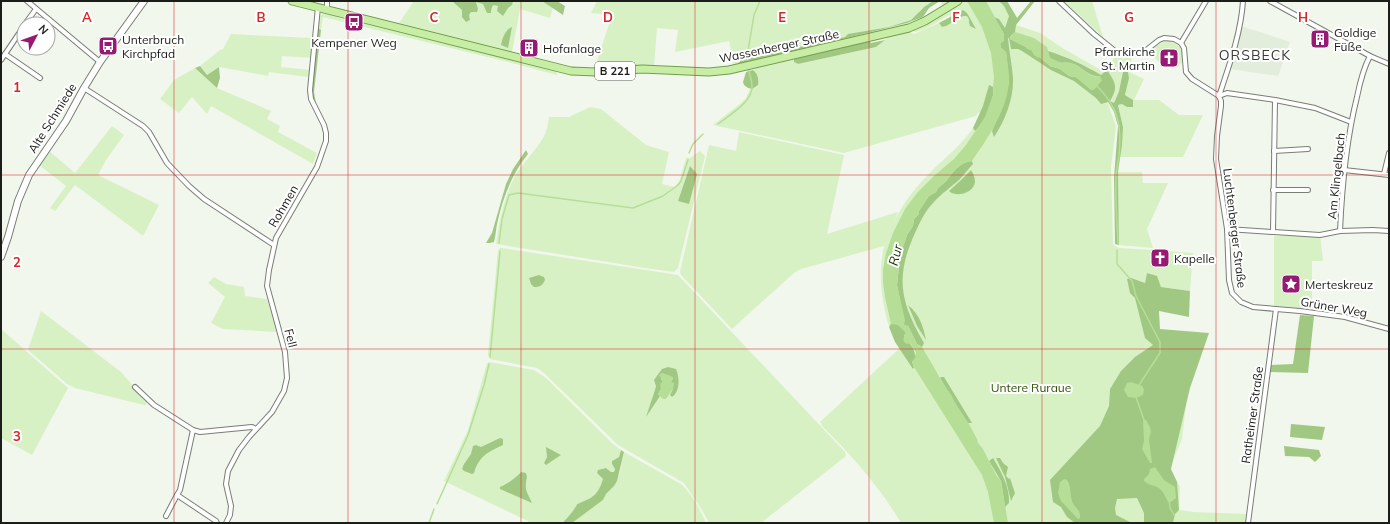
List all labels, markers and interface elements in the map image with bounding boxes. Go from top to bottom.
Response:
text: A [82,9,92,25]
text: B [257,9,266,25]
text: C [430,9,439,25]
text: D [603,9,613,25]
text: E [778,9,786,25]
text: F [952,9,960,25]
text: G [1124,9,1134,25]
text: H [1298,9,1308,25]
bus stop icon: Kempener Weg [343,11,365,33]
north arrow [16,16,56,56]
text: N [36,22,52,37]
place label: Goldige Füße [1334,25,1376,54]
street label: Wassenberger Straße [718,26,840,66]
building icon: Goldige Füße [1309,28,1331,50]
place label: Unterbruch Kirchpfad [122,32,184,61]
bus stop icon: Unterbruch Kirchpfad [97,35,119,57]
place label: Kempener Weg [311,35,397,50]
building icon: Hofanlage [518,37,540,59]
place label: Hofanlage [543,41,601,56]
place label: Pfarrkirche St. Martin [1094,44,1155,73]
district label: ORSBECK [1219,46,1291,64]
church icon: Pfarrkirche St. Martin [1158,47,1180,69]
road number: B 221 [595,62,635,80]
text: 1 [13,79,21,95]
street label: Alte Schmiede [25,80,79,156]
street label: Am Klingelbach [1324,132,1348,220]
street label: Luchtenberger Straße [1220,167,1250,289]
street label: Rohmen [265,182,301,230]
water label: Rur [885,242,906,267]
church icon: Kapelle [1149,247,1171,269]
place label: Kapelle [1174,251,1215,266]
text: 2 [13,254,21,270]
place icon: Merteskreuz [1280,273,1302,295]
place label: Merteskreuz [1305,277,1373,292]
street label: Grüner Weg [1299,294,1369,320]
street label: Fell [281,327,301,349]
street label: Ratheimer Straße [1238,365,1266,465]
park label: Untere Ruraue [991,380,1071,395]
text: 3 [13,428,21,444]

